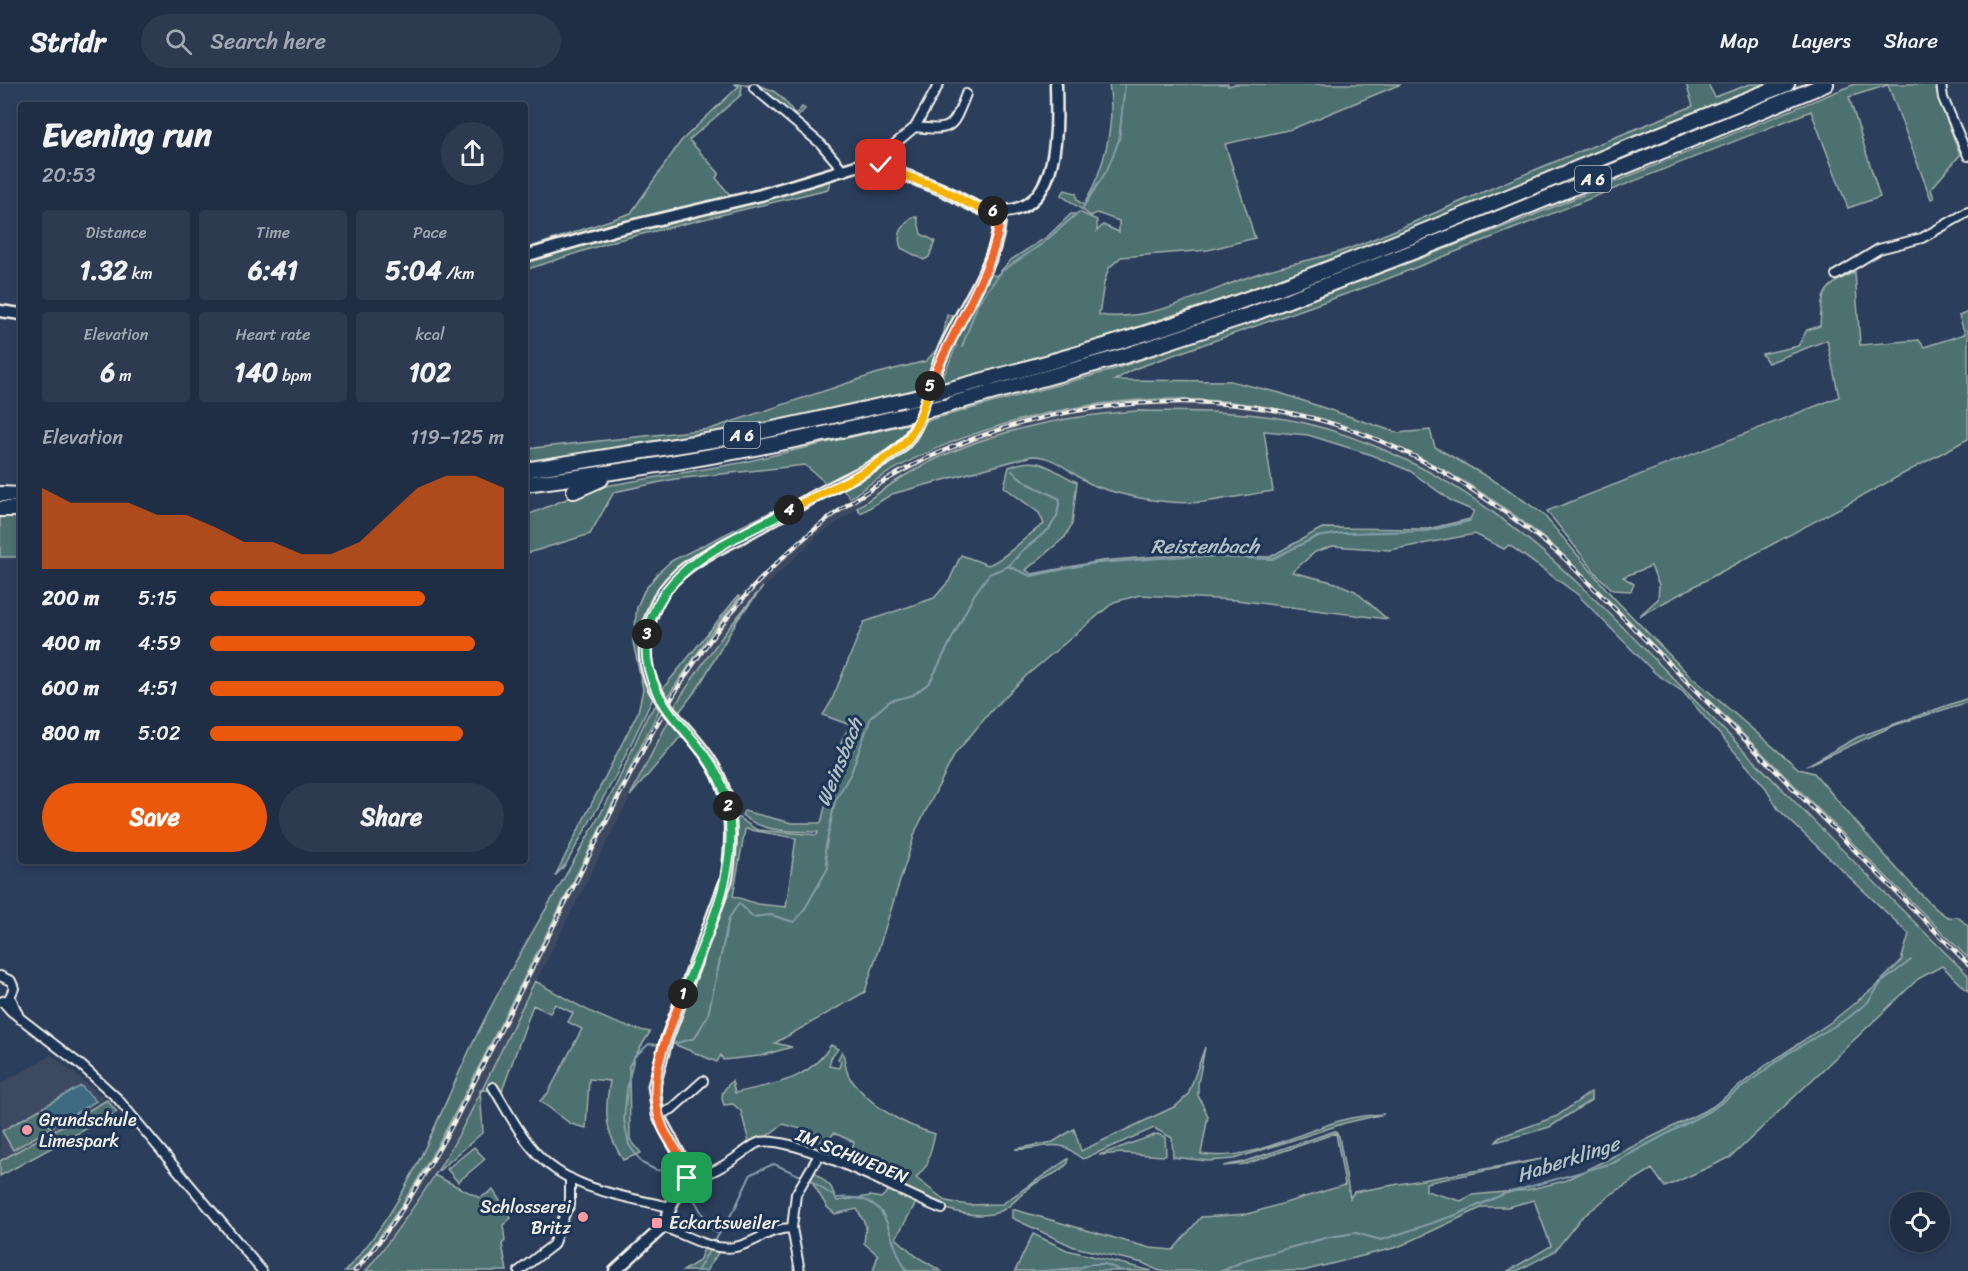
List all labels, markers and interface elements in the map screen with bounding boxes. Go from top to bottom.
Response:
search box [141,14,561,68]
text: Stridr [30,17,105,66]
text: Search here [210,22,326,61]
text: Map [1720,22,1759,60]
text: Layers [1792,22,1851,60]
text: Share [1884,22,1938,60]
icon: search [162,25,195,58]
text: Evening run [42,106,212,164]
button: share [441,122,504,185]
pin [855,139,906,190]
icon: check [864,148,897,181]
text: 20:53 [42,158,95,193]
road number: A 6 [1575,166,1611,192]
pin: 6 [978,196,1008,226]
text: 6 [988,196,998,225]
text: Distance [86,218,146,247]
text: Time [256,218,290,247]
text: Pace [413,218,447,247]
text: 1.32 [79,247,128,293]
text: 6:41 [248,247,298,293]
text: 5:04 [385,247,442,293]
text: km [128,259,153,288]
text: /km [442,259,475,288]
text: Elevation [84,320,148,349]
text: Heart rate [235,320,311,349]
text: kcal [415,320,445,349]
text: 6 [100,349,115,395]
text: 140 [234,349,278,395]
text: 102 [409,349,451,395]
text: m [115,361,132,390]
text: bpm [278,361,312,390]
pin: 5 [915,371,945,401]
text: 5 [925,371,935,400]
text: Elevation [42,420,123,455]
text: 119–125 m [410,420,504,455]
road number: A 6 [724,422,760,448]
pin: 4 [774,495,804,525]
text: 4 [784,495,794,524]
water label: Reistenbach [1151,529,1260,564]
text: 200 m [42,581,99,616]
text: 5:15 [138,581,177,616]
pin: 3 [632,619,662,649]
text: 3 [643,619,651,648]
text: 400 m [42,626,100,661]
text: 4:59 [138,626,181,661]
text: 600 m [42,671,99,706]
text: 4:51 [138,671,177,706]
water label: Weinsbach [806,710,874,812]
text: 800 m [42,716,100,751]
text: 5:02 [138,716,180,751]
button: Save [42,783,267,852]
button: Share [279,783,504,852]
pin: 2 [713,791,743,821]
text: 2 [723,791,733,820]
pin: 1 [668,979,698,1009]
text: 1 [680,979,686,1008]
place label: Grundschule Limespark [39,1104,137,1157]
street label: IM SCHWEDEN [790,1119,913,1193]
marker: Grundschule Limespark [20,1123,34,1137]
water label: Haberklinge [1512,1126,1626,1193]
pin [661,1152,712,1203]
icon: arrive [670,1161,703,1194]
place label: Schlosserei Britz [480,1191,572,1244]
map controls [1890,1192,1950,1252]
button: locate [1890,1192,1950,1252]
place label: Eckartsweiler [669,1207,780,1239]
marker: Schlosserei Britz [576,1210,590,1224]
marker: Eckartsweiler [650,1216,664,1230]

